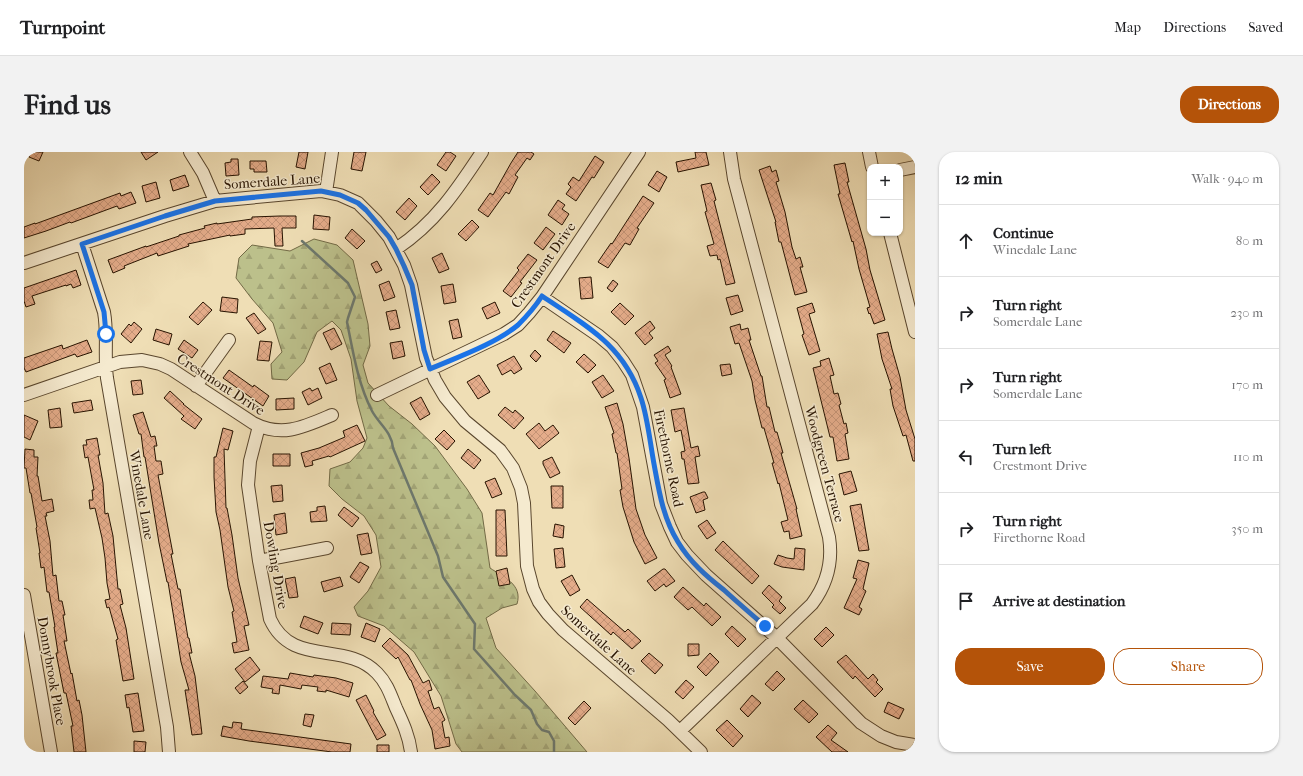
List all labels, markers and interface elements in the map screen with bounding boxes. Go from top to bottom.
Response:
text: Turnpoint [20,17,105,39]
text: Map [1114,19,1141,36]
text: Directions [1163,19,1226,36]
text: Saved [1248,19,1283,36]
button: Directions [1180,86,1279,123]
text: Find us [24,88,111,121]
map controls [867,164,903,236]
button: + [867,164,903,200]
text: 12 min [955,168,1002,188]
street label: Somerdale Lane [223,170,321,193]
text: Walk · 940 m [1191,171,1263,186]
button: − [867,200,903,236]
street label: Crestmont Drive [507,219,579,312]
text: Continue [993,224,1053,242]
icon: ahead [955,230,977,252]
text: 80 m [1236,233,1263,248]
text: Winedale Lane [993,242,1077,257]
text: Turn right [993,296,1062,314]
icon: right [955,302,977,324]
text: 230 m [1230,305,1263,320]
text: Somerdale Lane [993,314,1082,329]
route start [97,325,115,343]
street label: Crestmont Drive [174,350,268,419]
text: Turn right [993,368,1062,386]
icon: right [955,374,977,396]
text: 170 m [1231,377,1263,392]
text: Somerdale Lane [993,386,1082,401]
street label: Woodgreen Terrace [801,403,848,524]
street label: Firethorne Road [650,408,687,509]
text: Turn left [993,440,1051,458]
icon: left [955,446,977,468]
street label: Winedale Lane [125,448,158,541]
text: 110 m [1233,449,1263,464]
text: Crestmont Drive [993,458,1087,473]
text: Turn right [993,512,1062,530]
icon: right [955,518,977,540]
street label: Dowling Drive [259,520,292,610]
text: 350 m [1231,521,1263,536]
text: Firethorne Road [993,530,1085,545]
icon: arrive [955,590,977,612]
text: Arrive at destination [993,592,1125,610]
street label: Somerdale Lane [557,602,640,679]
street label: Donnybrook Place [34,615,69,727]
route end [756,617,774,635]
button: Save [955,648,1105,685]
button: Share [1113,648,1263,685]

